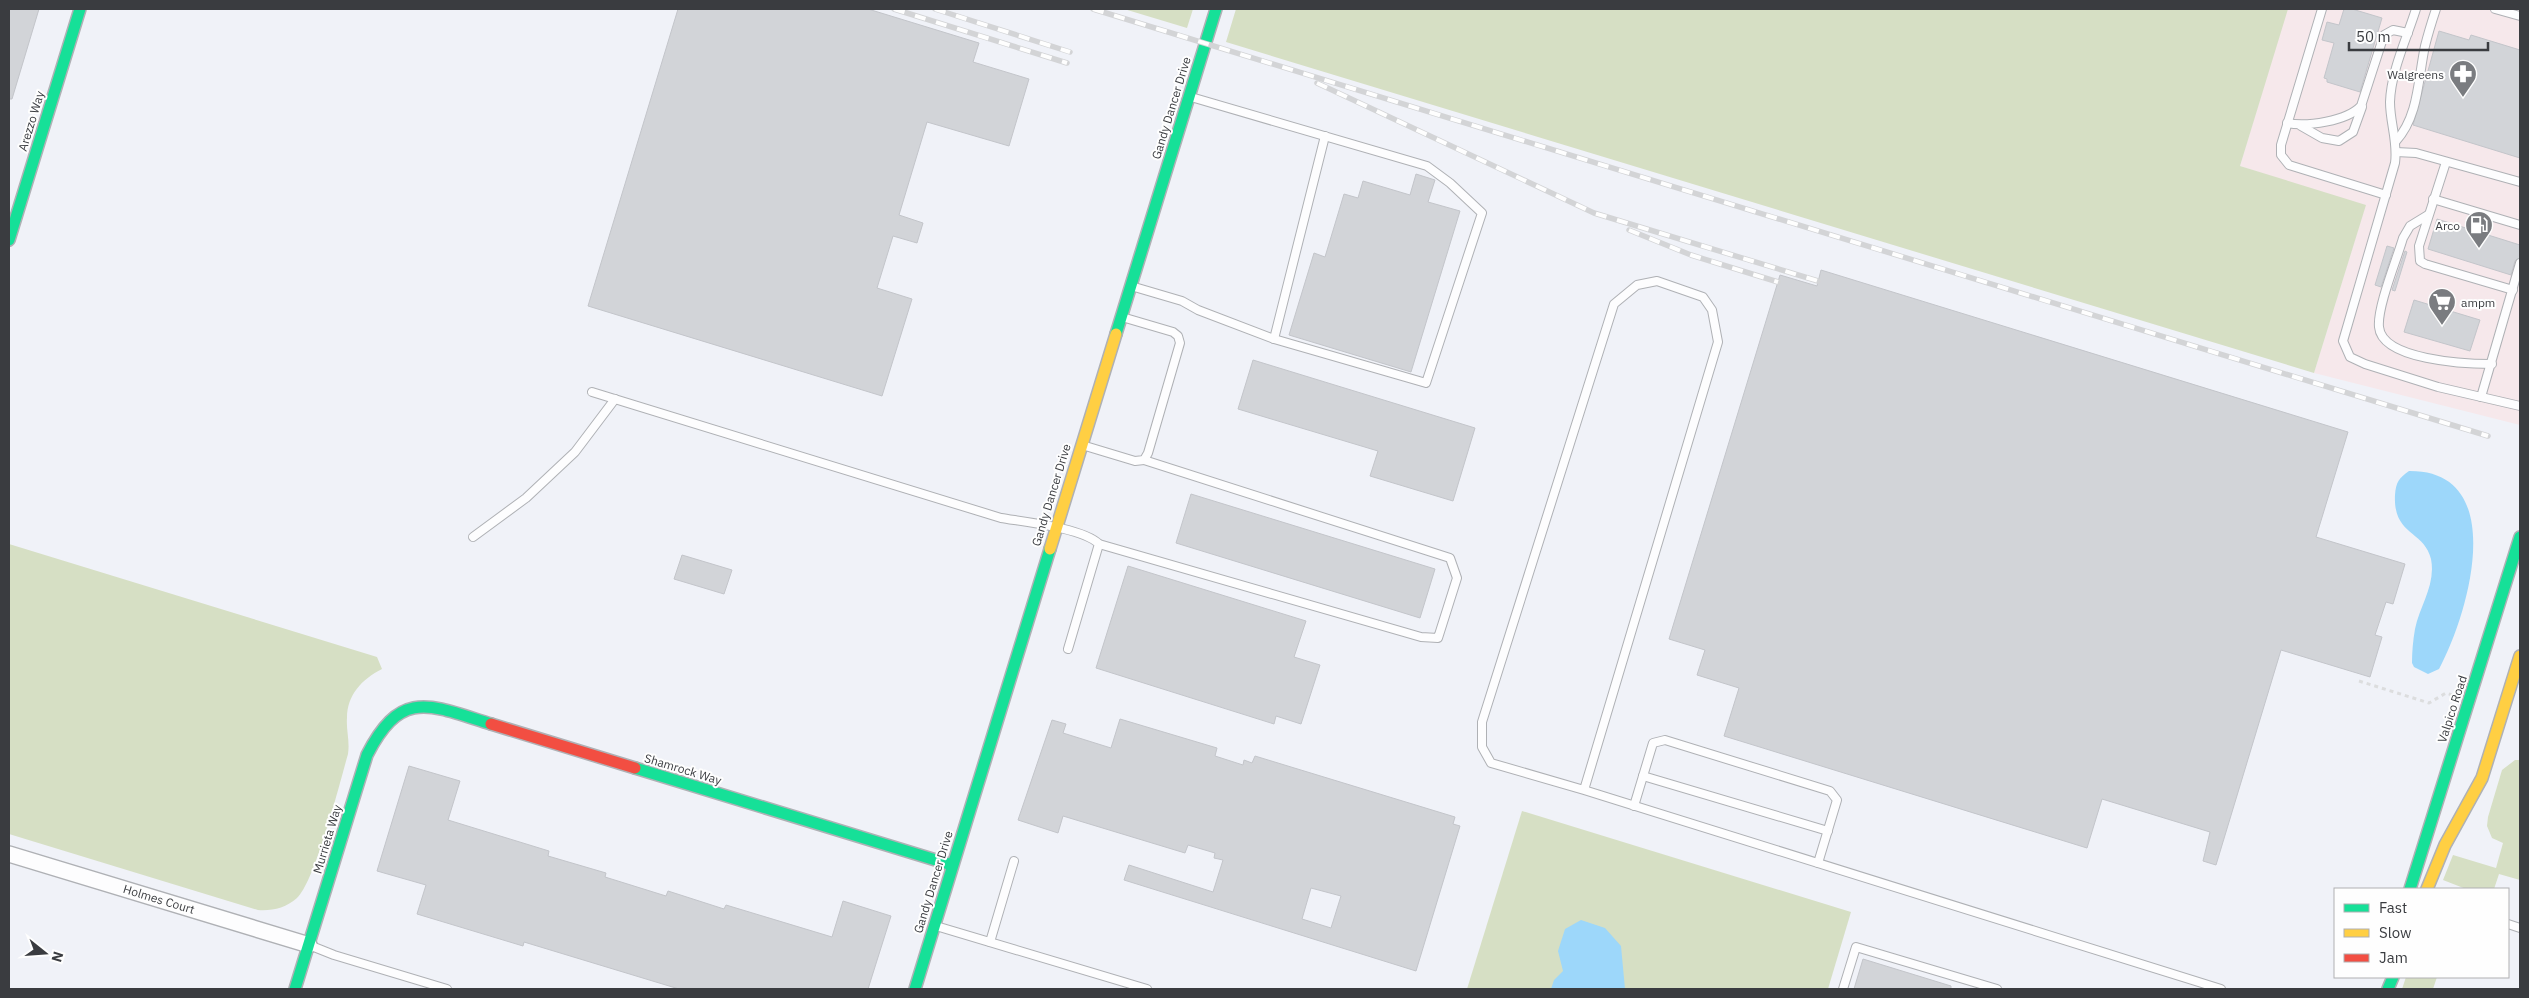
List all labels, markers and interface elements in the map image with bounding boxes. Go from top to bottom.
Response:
scale bar [2349,20,2488,52]
text: 50 m [2356,27,2391,46]
street label: Gandy Dancer Drive [1148,55,1194,161]
pharmacy icon: Walgreens [2448,59,2478,98]
place label: Walgreens [2387,67,2444,82]
street label: Arezzo Way [15,89,47,153]
fuel station icon: Arco [2464,210,2494,249]
place label: Arco [2435,218,2460,233]
supermarket icon: ampm [2427,287,2457,326]
place label: ampm [2461,295,2495,310]
street label: Gandy Dancer Drive [1028,442,1074,548]
street label: Valpico Road [2434,674,2470,744]
street label: Shamrock Way [643,750,723,788]
street label: Murrieta Way [309,803,345,875]
street label: Gandy Dancer Drive [910,829,956,935]
street label: Holmes Court [121,881,197,917]
legend [2334,888,2509,978]
text: Fast [2379,898,2407,917]
text: Slow [2379,923,2412,942]
north arrow [20,928,70,978]
text: Jam [2379,948,2408,967]
text: N [47,949,68,964]

